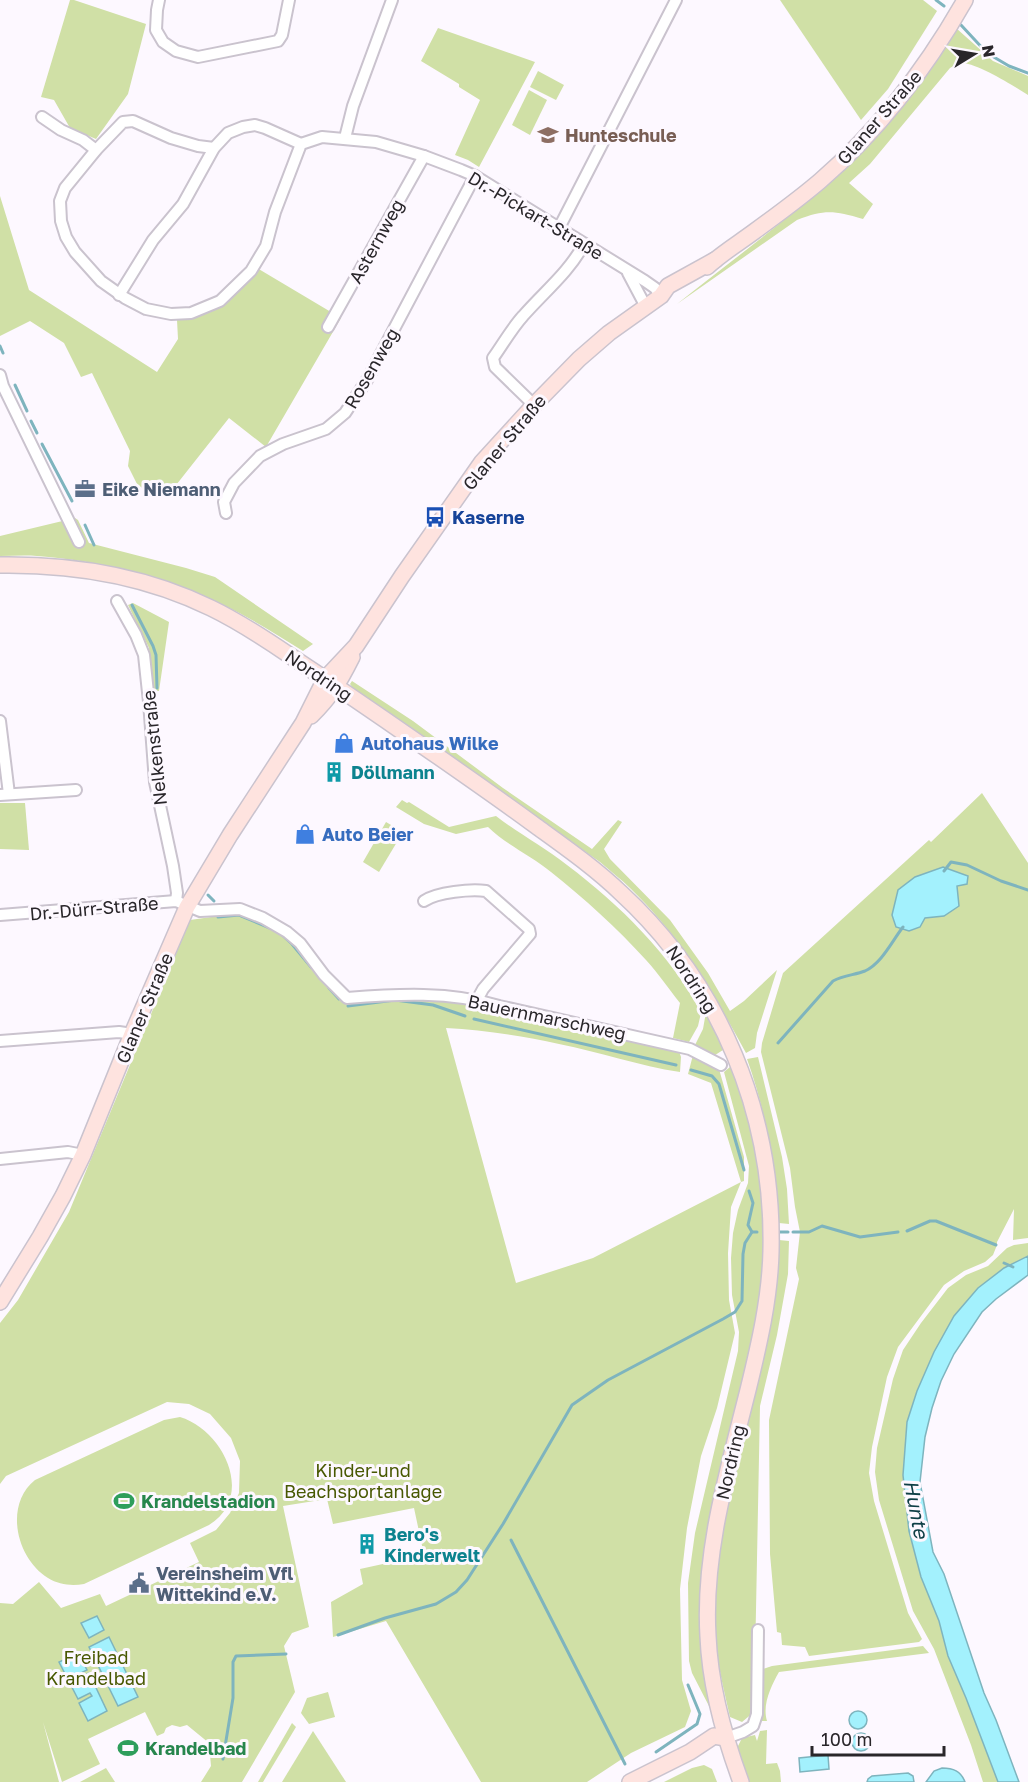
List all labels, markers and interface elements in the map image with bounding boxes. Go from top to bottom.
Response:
north arrow [944,24,1004,84]
text: N [978,43,1000,59]
street label: Glaner Straße [832,65,926,169]
school or university icon: Hunteschule [536,123,560,147]
place label: Hunteschule [565,124,677,146]
street label: Dr.-Pickart-Straße [465,166,607,264]
street label: Asternweg [344,195,408,287]
street label: Rosenweg [339,324,403,412]
street label: Glaner Straße [458,390,550,494]
office icon: Eike Niemann [73,477,97,501]
place label: Eike Niemann [102,478,221,500]
bus stop icon: Kaserne [423,505,447,529]
place label: Kaserne [452,506,525,528]
street label: Nordring [281,645,357,705]
street label: Nelkenstraße [137,689,171,807]
shop icon: Autohaus Wilke [332,731,356,755]
place label: Autohaus Wilke [361,732,499,754]
building icon: Döllmann [322,760,346,784]
place label: Döllmann [351,761,435,783]
shop icon: Auto Beier [293,822,317,846]
place label: Auto Beier [322,823,414,845]
street label: Dr.-Dürr-Straße [29,891,159,925]
street label: Nordring [662,941,722,1017]
street label: Glaner Straße [111,949,177,1067]
street label: Bauernmarschweg [466,990,628,1044]
street label: Nordring [711,1422,749,1502]
park label: Kinder-und Beachsportanlage [284,1459,442,1502]
water label: Hunte [900,1478,935,1542]
sports icon: Krandelstadion [112,1489,136,1513]
place label: Krandelstadion [141,1490,275,1512]
place label: Bero's Kinderwelt [384,1523,480,1566]
building icon: Bero's Kinderwelt [355,1532,379,1556]
place label: Vereinsheim Vfl Wittekind e.V. [156,1562,293,1605]
public building icon: Vereinsheim Vfl Wittekind e.V. [127,1571,151,1595]
park label: Freibad Krandelbad [46,1646,146,1689]
scale bar [812,1719,944,1757]
text: 100 m [821,1728,872,1750]
sports icon: Krandelbad [116,1736,140,1760]
place label: Krandelbad [145,1737,246,1759]

